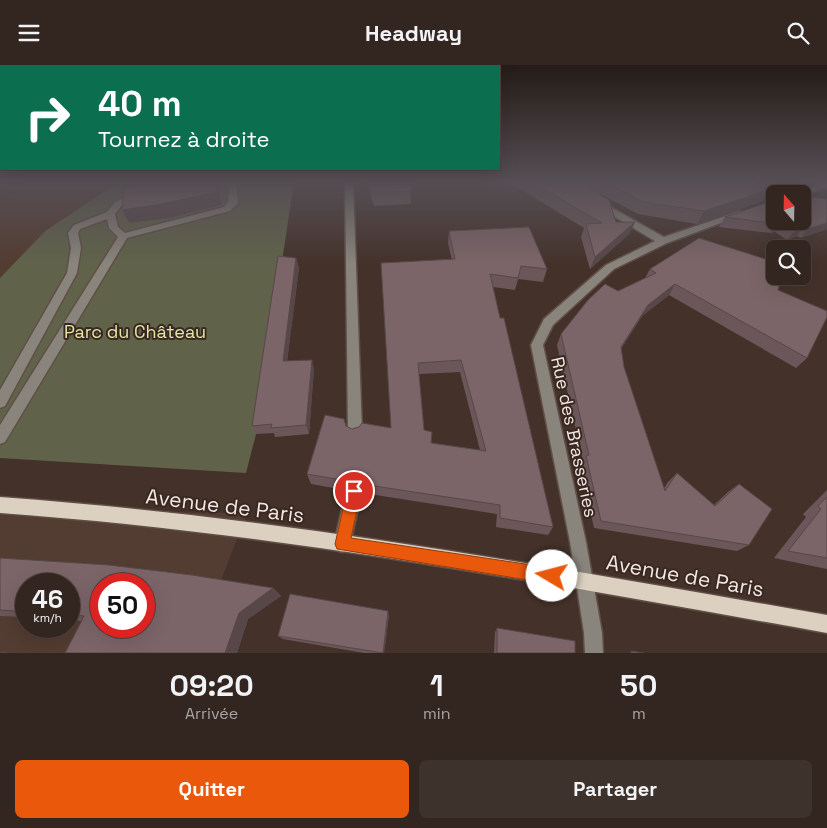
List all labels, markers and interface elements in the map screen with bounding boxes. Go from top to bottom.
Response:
icon: menu [15,19,43,47]
text: Headway [365,19,462,47]
icon: search [784,19,812,47]
text: 40 m [98,82,182,126]
icon: right [15,85,80,150]
text: Tournez à droite [98,125,269,153]
north arrow [766,185,811,230]
map controls [766,185,811,285]
button: search [766,240,811,285]
park label: Parc du Château [64,320,206,343]
street label: Rue des Brasseries [546,354,603,519]
pin [333,470,375,512]
icon: arrive [340,477,368,505]
street label: Avenue de Paris [144,482,306,529]
street label: Avenue de Paris [604,548,766,603]
position arrow [525,549,577,601]
speed limit sign: 50 [90,573,155,638]
text: 46 [32,583,63,615]
text: km/h [33,610,62,626]
text: 09:20 [169,666,254,705]
text: 1 [430,666,444,705]
text: 50 [620,666,658,705]
text: Arrivée [185,703,238,724]
text: min [423,703,451,724]
text: m [632,703,646,724]
button: Quitter [15,760,409,818]
button: Partager [419,760,812,818]

